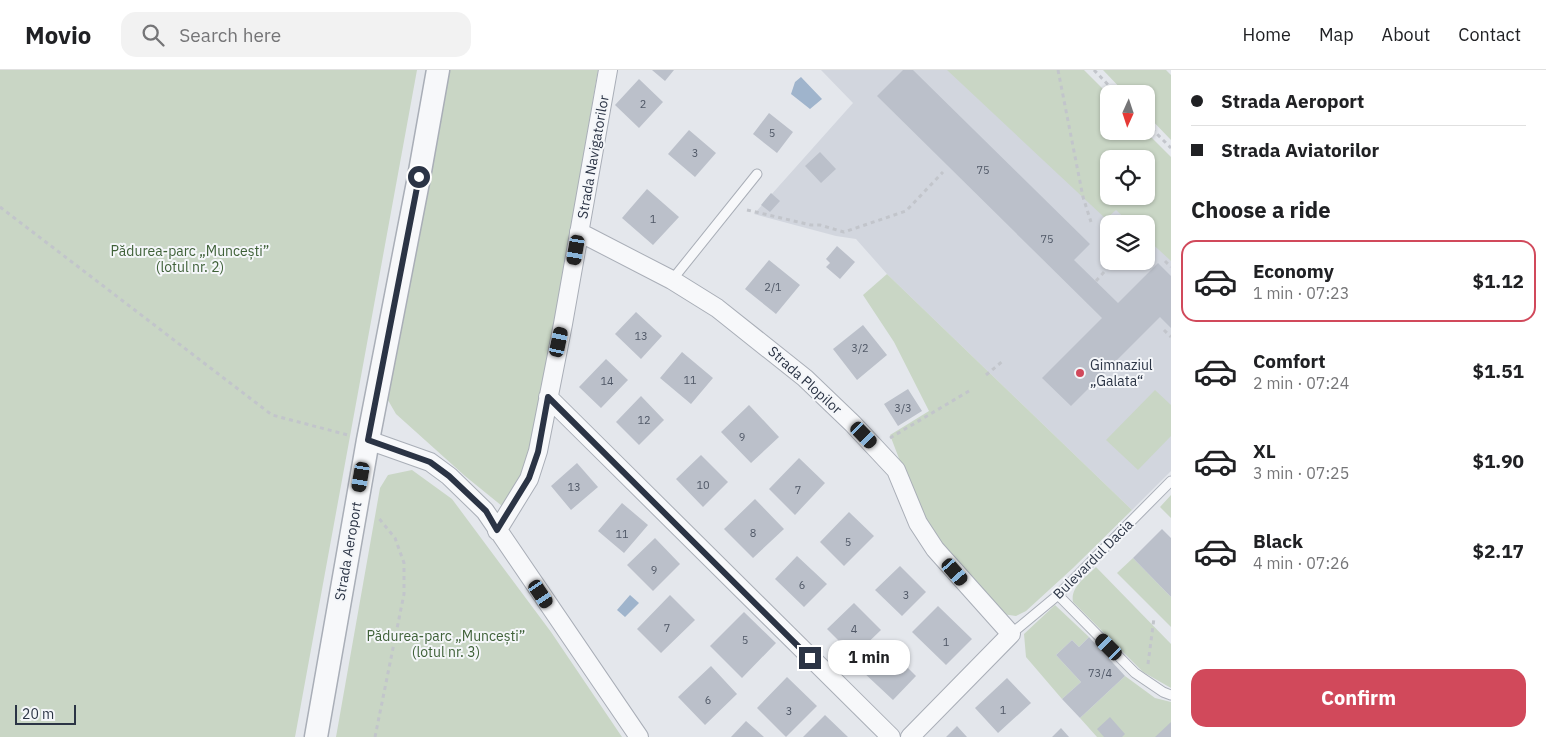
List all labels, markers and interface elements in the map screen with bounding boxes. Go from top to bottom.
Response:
search box [121,12,471,57]
text: Movio [25,19,91,51]
icon: search [139,21,167,49]
text: Search here [179,23,281,47]
text: Home [1243,23,1291,46]
text: Map [1319,23,1354,46]
text: About [1382,23,1430,46]
text: Contact [1458,23,1521,46]
north arrow [1100,85,1155,140]
map controls [1100,85,1155,270]
text: Strada Aeroport [1221,89,1364,113]
street label: Strada Navigatorilor [573,94,613,220]
house number: 2 [640,97,646,111]
house number: 5 [769,126,775,140]
text: Strada Aviatorilor [1221,138,1379,162]
house number: 3 [692,146,698,160]
button: locate [1100,150,1155,205]
house number: 75 [976,163,990,177]
route start [408,166,430,188]
text: Choose a ride [1191,195,1331,224]
house number: 1 [650,212,657,226]
button: layers [1100,215,1155,270]
house number: 75 [1040,232,1054,246]
car [566,234,585,266]
park label: Pădurea-parc „Muncești” (lotul nr. 2) [111,242,269,276]
icon: car [1193,259,1238,304]
text: Economy [1253,259,1334,283]
text: $1.12 [1472,269,1524,293]
house number: 2/1 [764,280,782,294]
text: 1 min · 07:23 [1253,283,1349,303]
car [548,326,569,358]
house number: 13 [634,329,648,343]
house number: 3/2 [851,341,869,355]
street label: Strada Plopilor [764,342,846,418]
icon: car [1193,349,1238,394]
text: Comfort [1253,349,1326,373]
place label: Gimnaziul „Galata“ [1090,356,1153,390]
text: $1.51 [1472,359,1524,383]
marker: Gimnaziul „Galata“ [1074,367,1086,379]
house number: 11 [683,373,697,387]
text: 2 min · 07:24 [1253,373,1349,393]
house number: 14 [600,374,614,388]
house number: 3/3 [894,401,912,415]
house number: 12 [637,413,651,427]
car [848,419,879,451]
house number: 9 [739,430,745,444]
icon: car [1193,439,1238,484]
text: XL [1253,439,1276,463]
text: $1.90 [1472,449,1524,473]
car [351,461,370,493]
text: 3 min · 07:25 [1253,463,1349,483]
house number: 10 [696,478,710,492]
house number: 13 [567,480,581,494]
house number: 7 [795,483,801,497]
street label: Strada Aeroport [330,500,366,602]
street label: Bulevardul Dacia [1049,515,1137,603]
house number: 8 [750,526,756,540]
house number: 11 [615,527,629,541]
icon: car [1193,529,1238,574]
text: Black [1253,529,1303,553]
house number: 5 [845,535,851,549]
text: $2.17 [1472,539,1524,563]
text: 4 min · 07:26 [1253,553,1349,573]
car [939,556,970,588]
house number: 9 [651,563,657,577]
car [526,577,555,611]
house number: 6 [799,578,805,592]
house number: 3 [903,588,909,602]
house number: 7 [664,621,670,635]
house number: 4 [851,622,858,636]
park label: Pădurea-parc „Muncești” (lotul nr. 3) [367,627,525,661]
car [1093,631,1124,663]
house number: 5 [742,633,748,647]
house number: 1 [943,635,950,649]
callout: 1 min [828,640,910,676]
route end [799,647,821,669]
text: 1 min [848,647,890,667]
house number: 73/4 [1088,666,1112,680]
button: Confirm [1191,669,1526,727]
house number: 6 [705,693,711,707]
scale bar [15,702,76,725]
house number: 1 [1000,703,1007,717]
house number: 3 [786,704,792,718]
text: 20 m [22,705,54,723]

